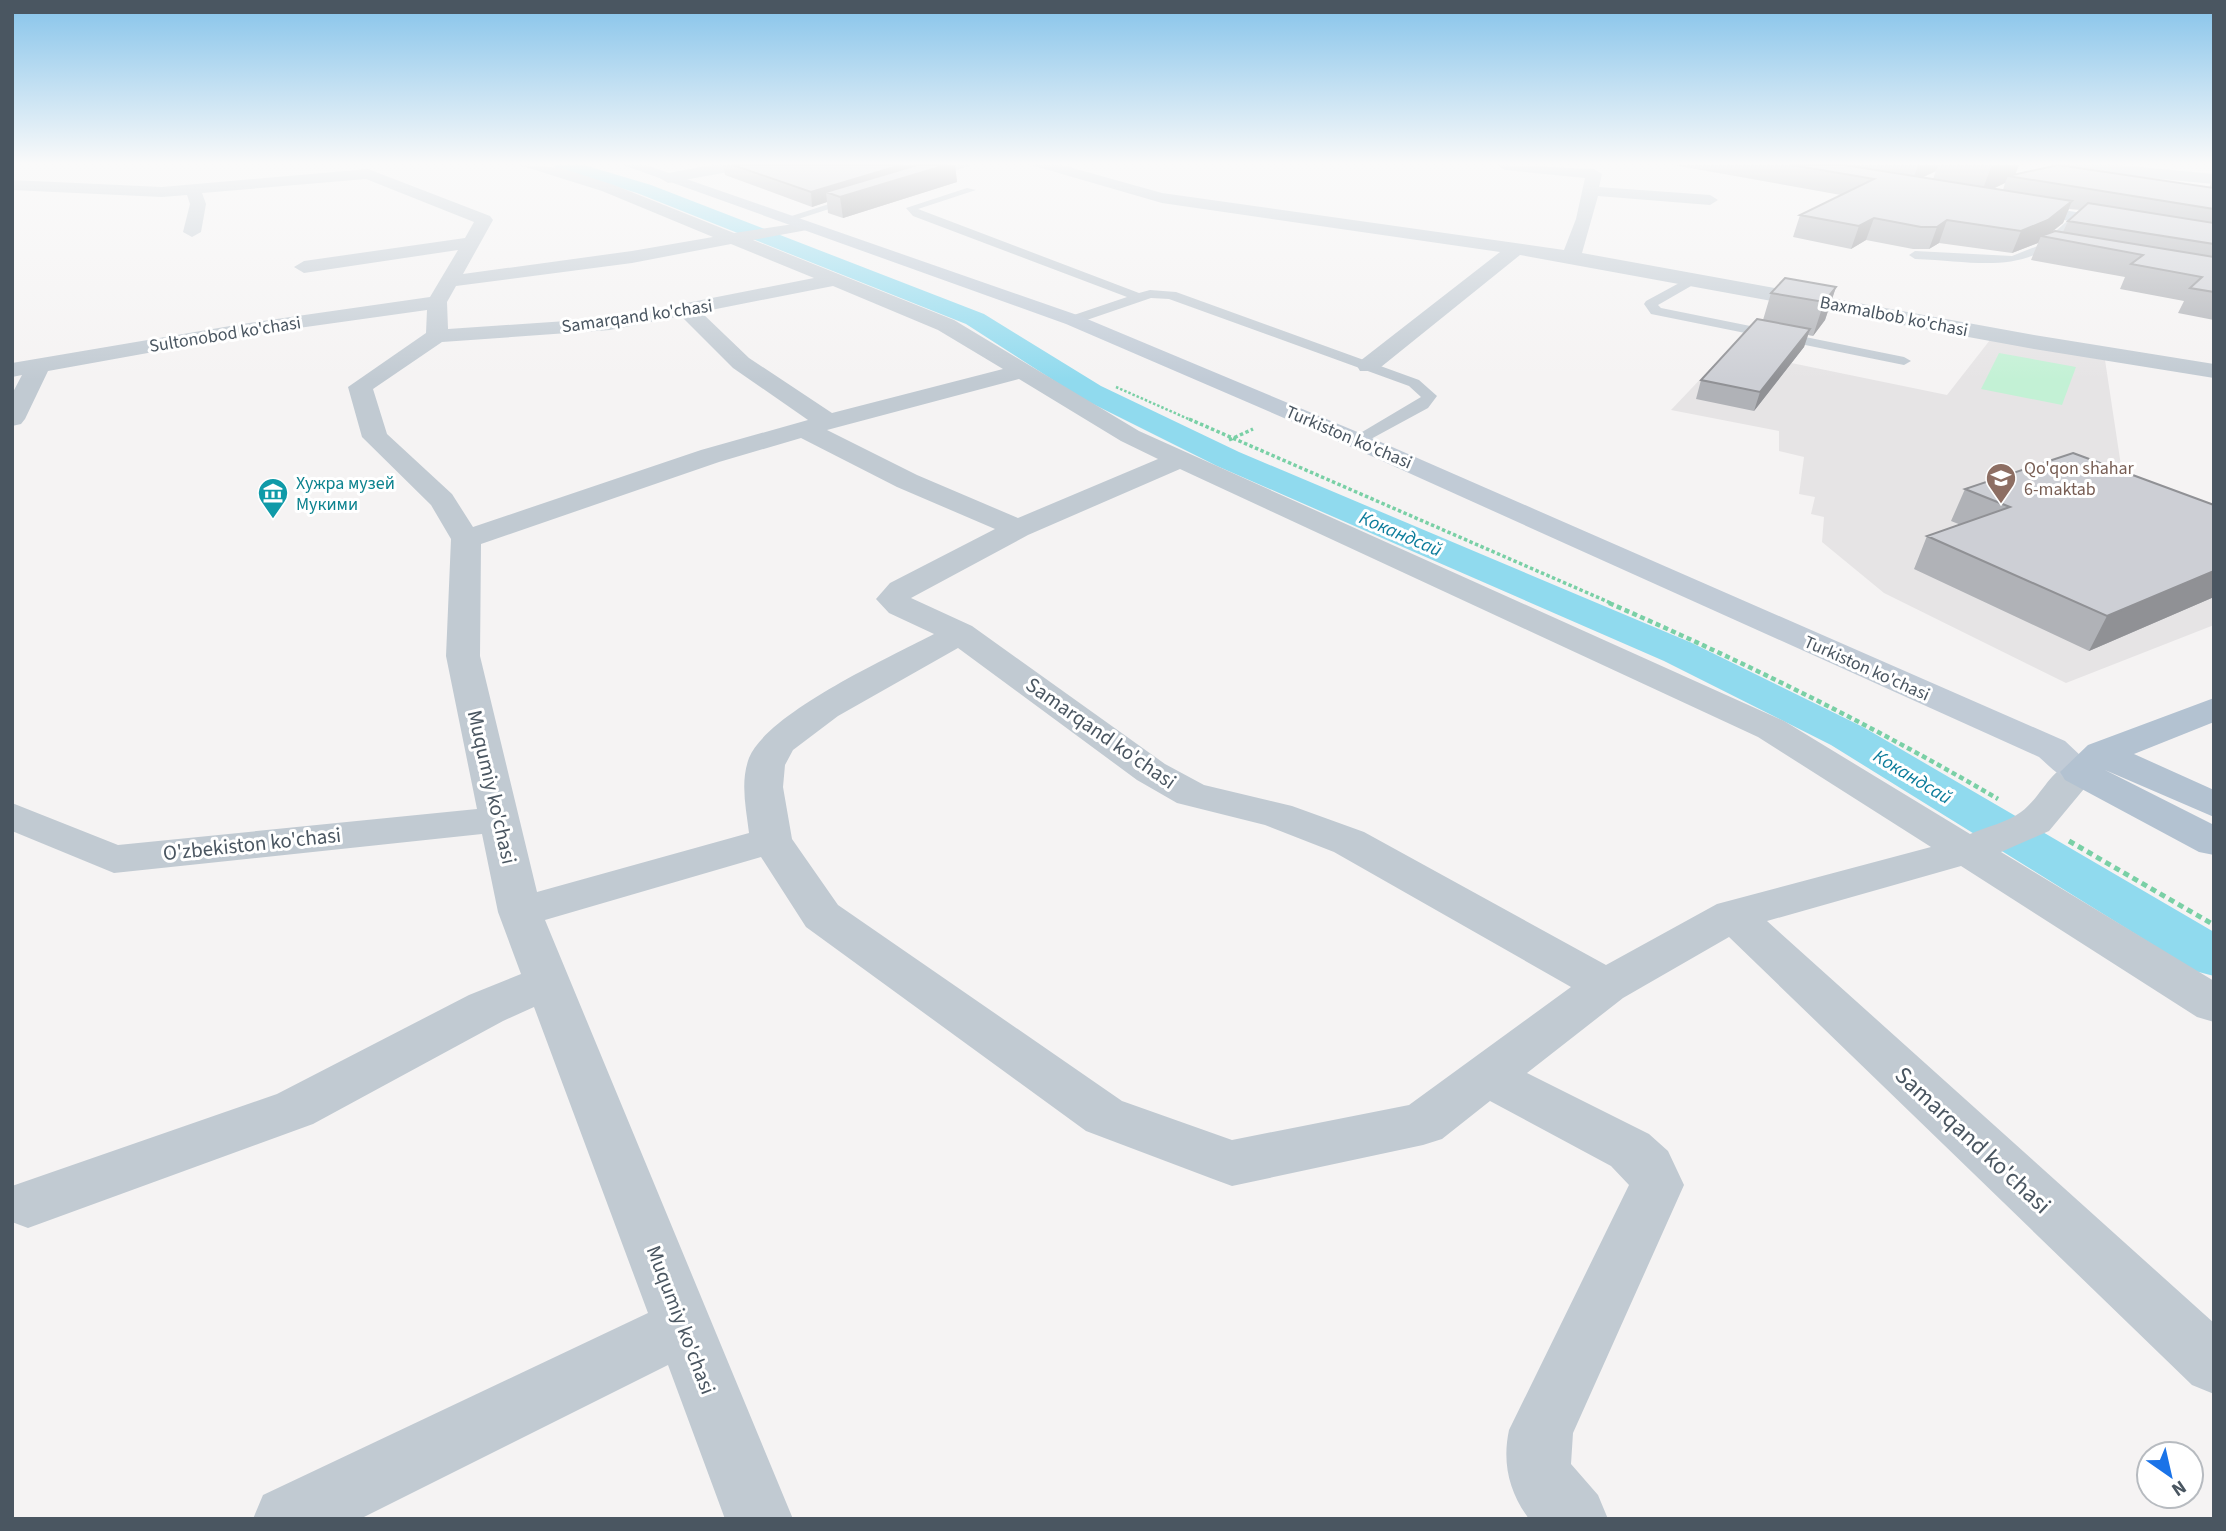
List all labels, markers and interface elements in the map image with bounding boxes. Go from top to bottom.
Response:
street label: Baxmalbob ko'chasi [1818,290,1970,343]
street label: Samarqand ko'chasi [560,294,714,339]
street label: Sultonobod ko'chasi [147,310,303,359]
street label: Turkiston ko'chasi [1282,400,1416,475]
place label: Qo'qon shahar 6-maktab [2024,456,2135,502]
school or university icon: Qo'qon shahar 6-maktab [1984,461,2018,505]
place label: Хужра музей Мукими [296,471,395,517]
museum icon: Хужра музей Мукими [256,476,290,520]
water label: Кокандсай [1355,505,1446,564]
street label: Turkiston ko'chasi [1800,630,1934,707]
street label: Samarqand ko'chasi [1020,670,1182,796]
street label: Muqumiy ko'chasi [460,707,524,867]
water label: Кокандсай [1868,743,1957,811]
street label: O'zbekiston ko'chasi [161,820,343,868]
street label: Samarqand ko'chasi [1887,1058,2059,1222]
street label: Muqumiy ko'chasi [639,1241,723,1399]
north arrow [2135,1440,2205,1510]
text: N [2166,1473,2191,1503]

